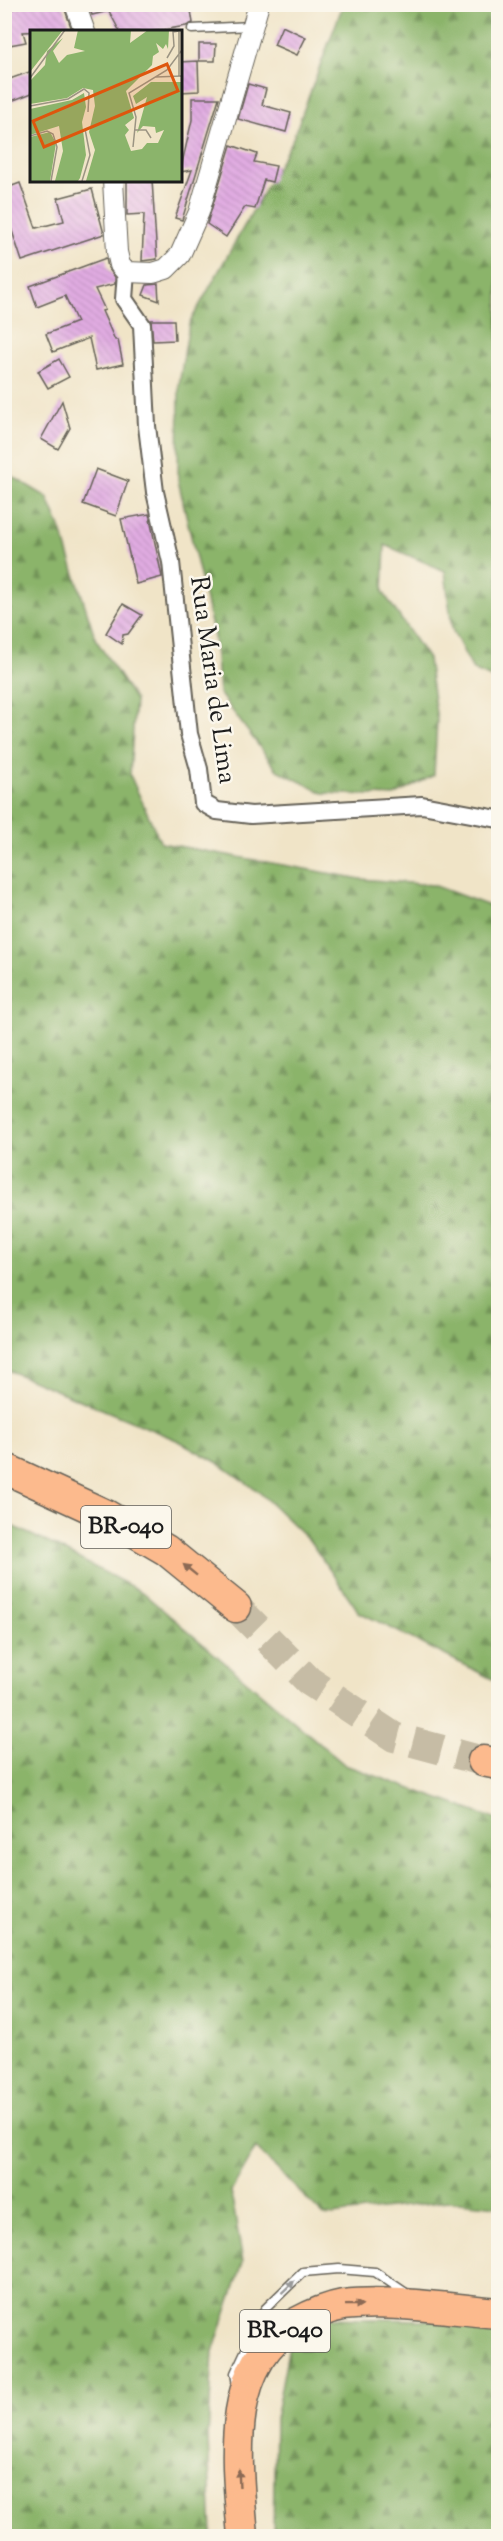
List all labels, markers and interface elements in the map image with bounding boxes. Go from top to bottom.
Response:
inset map [30,30,182,182]
street label: Rua Maria de Lima [179,574,245,786]
road number: BR-040 [81,1506,171,1548]
one-way arrow [183,1564,198,1577]
one-way arrow [281,2280,296,2294]
one-way arrow [345,2300,364,2310]
road number: BR-040 [240,2310,330,2352]
one-way arrow [234,2469,243,2488]

